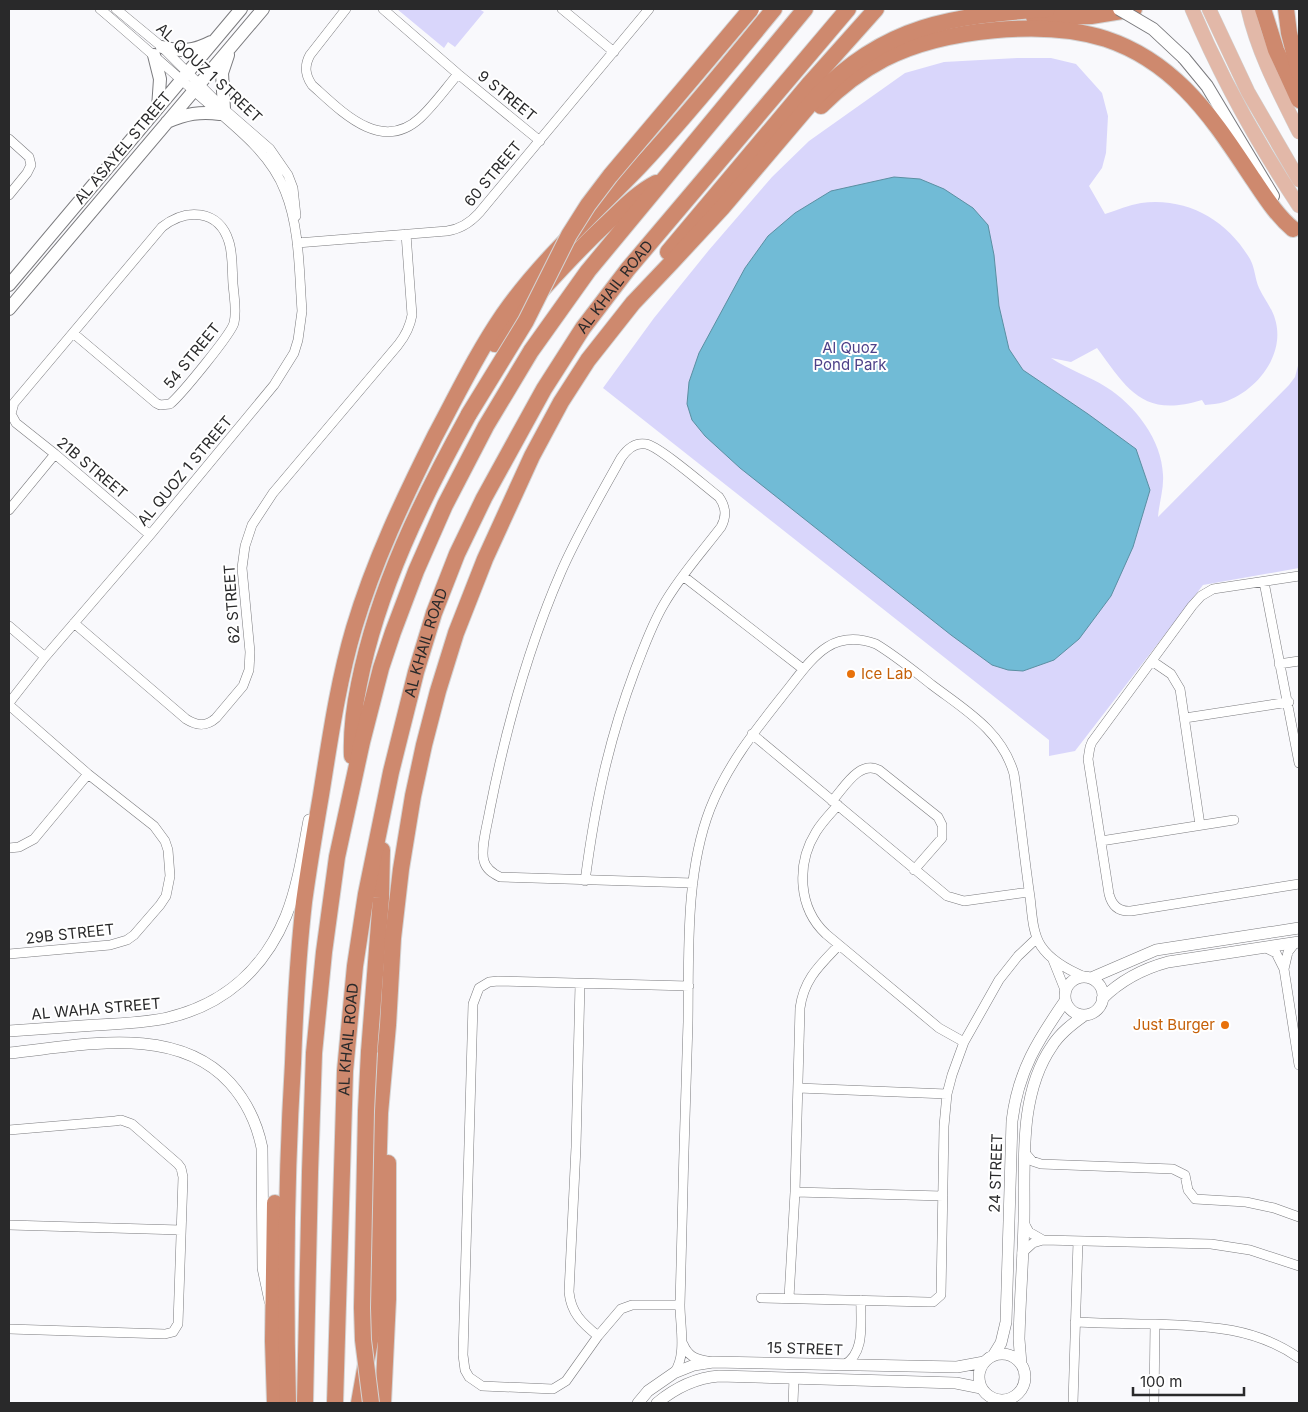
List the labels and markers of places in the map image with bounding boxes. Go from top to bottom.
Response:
place label: Ice Lab [861,664,913,683]
marker: Ice Lab [845,668,857,680]
place label: Just Burger [1133,1015,1215,1034]
marker: Just Burger [1219,1019,1231,1031]

